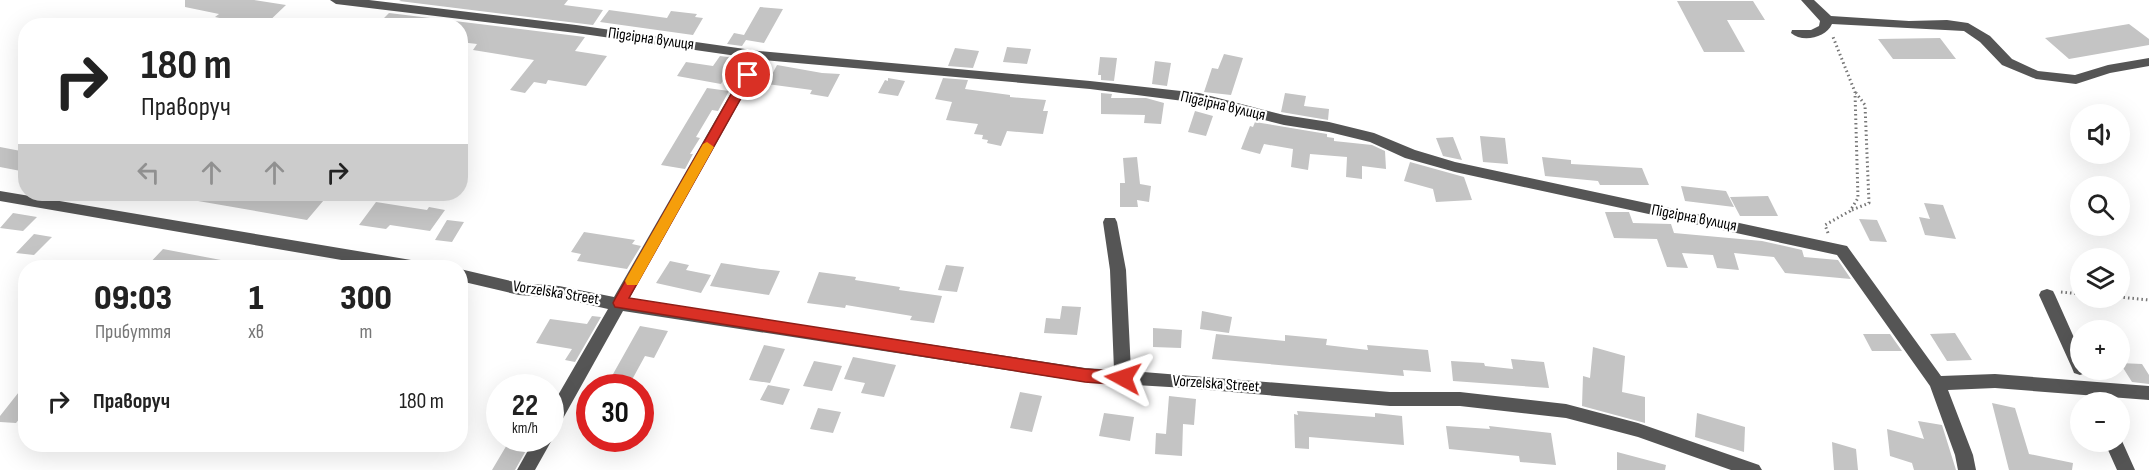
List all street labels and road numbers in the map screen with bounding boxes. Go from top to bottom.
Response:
street label: Підгірна вулиця [607,24,695,54]
street label: Підгірна вулиця [1179,87,1267,125]
street label: Підгірна вулиця [1650,200,1738,236]
street label: Vorzelska Street [511,277,601,309]
street label: Vorzelska Street [1172,371,1260,397]

